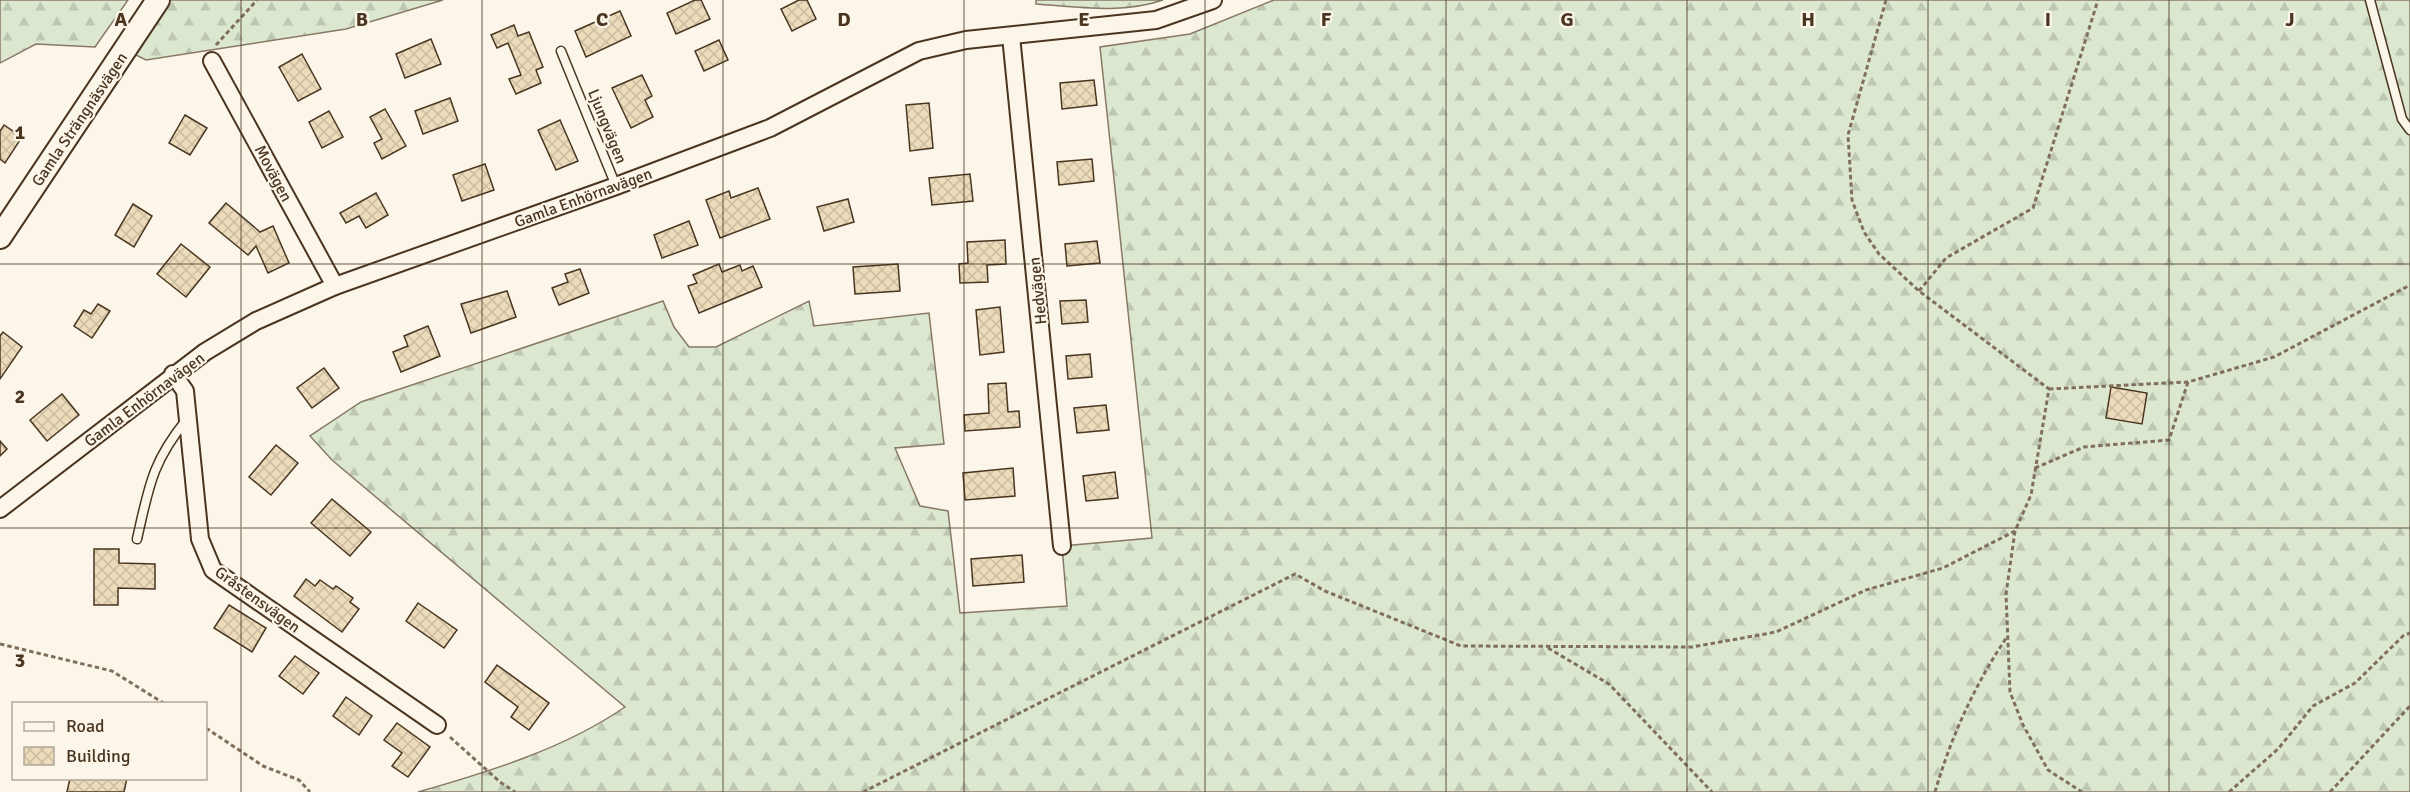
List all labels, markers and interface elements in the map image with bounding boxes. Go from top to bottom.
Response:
text: A [115,7,128,32]
text: B [356,7,368,32]
text: C [596,7,608,32]
text: D [837,7,851,32]
text: E [1078,7,1090,32]
text: F [1321,7,1332,32]
text: G [1560,7,1574,32]
text: H [1801,7,1815,32]
text: I [2045,7,2051,32]
text: J [2285,7,2295,32]
street label: Gamla Strängnäsvägen [28,49,132,190]
street label: Ljungvägen [583,86,631,167]
text: 1 [15,120,26,145]
street label: Movägen [250,142,296,205]
street label: Gamla Enhörnavägen [512,164,655,232]
street label: Hedvägen [1025,256,1051,326]
street label: Gamla Enhörnavägen [81,348,209,452]
text: 2 [15,384,25,409]
street label: Gråstensvägen [211,562,304,638]
text: 3 [15,648,25,673]
legend [12,702,207,780]
text: Road [66,715,105,737]
text: Building [66,745,130,767]

